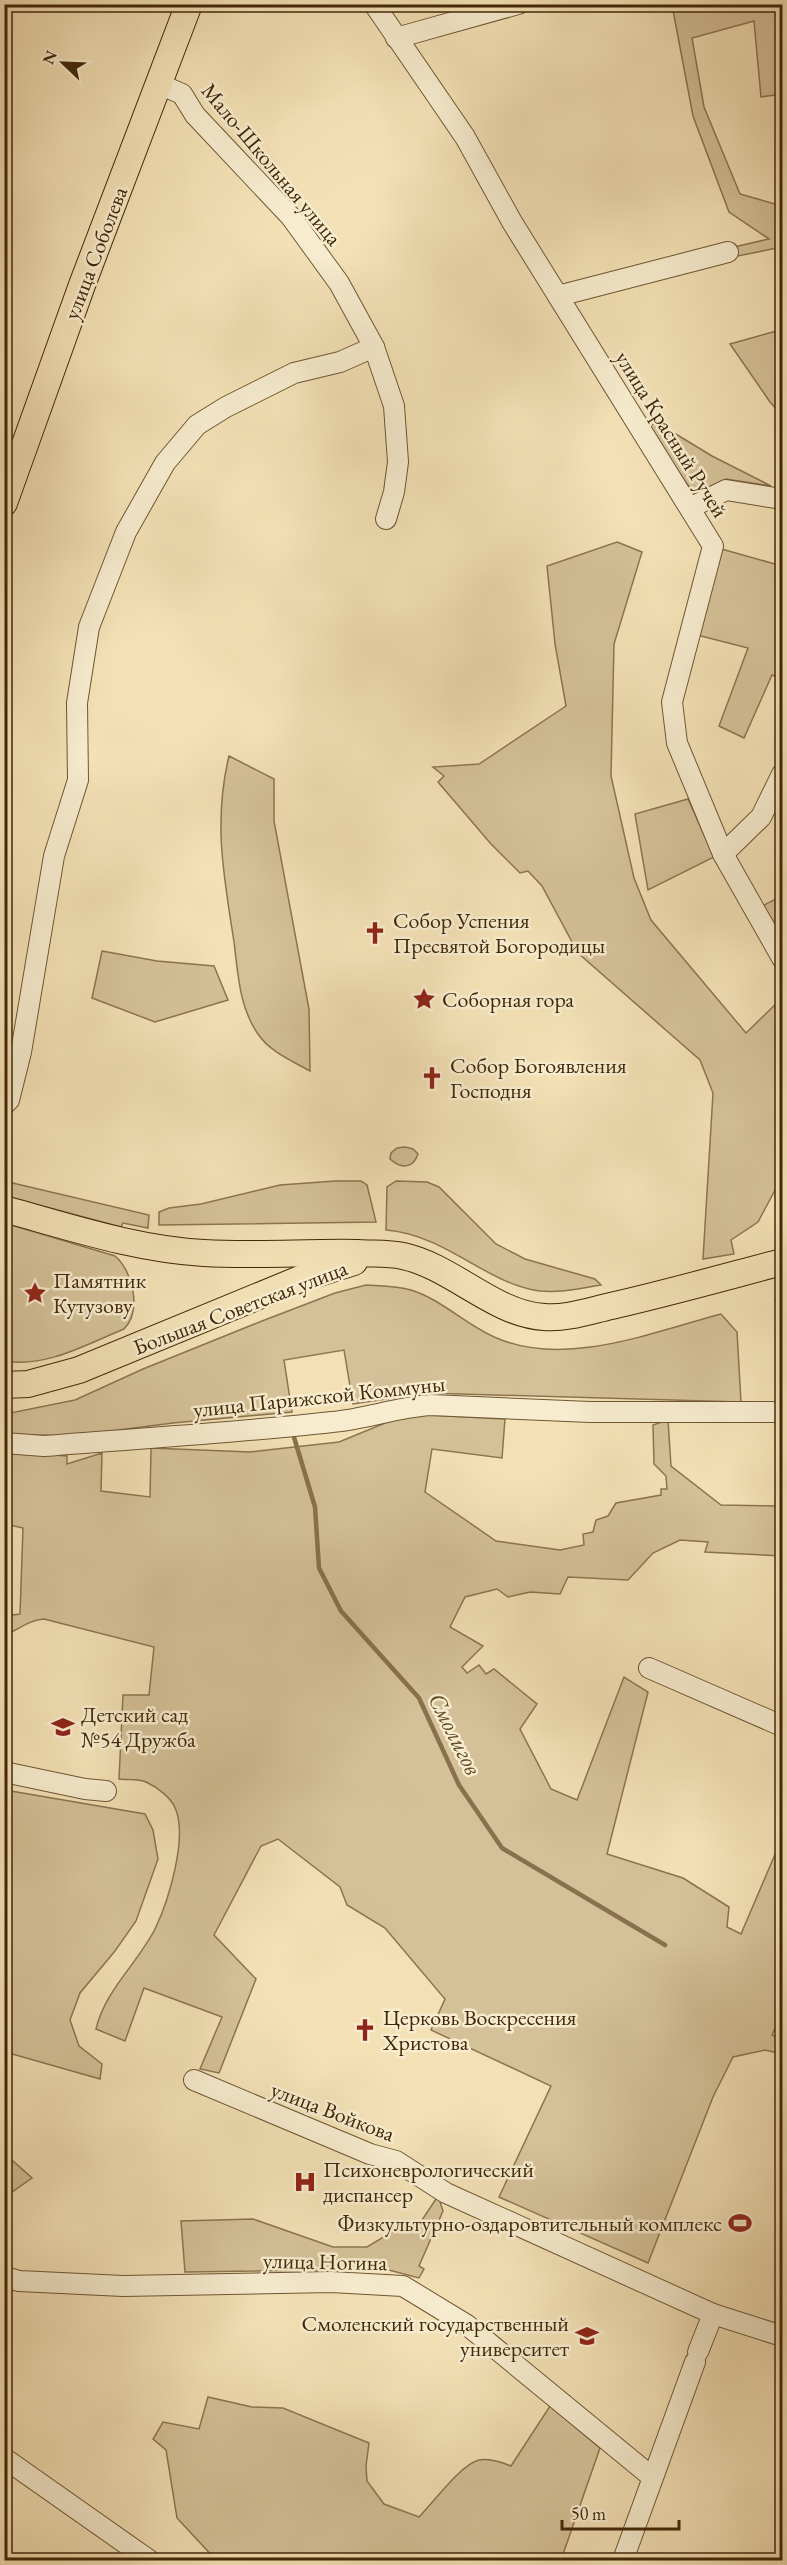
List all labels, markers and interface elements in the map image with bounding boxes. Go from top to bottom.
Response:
north arrow [33,33,93,93]
text: N [37,47,62,67]
street label: Мало-Школьная улица [195,77,348,252]
street label: улица Соболева [57,182,134,324]
street label: улица Красный Ручей [609,345,735,523]
place label: Собор Успения Пресвятой Богородицы [393,906,605,960]
church icon: Собор Успения Пресвятой Богородицы [362,920,388,946]
place label: Соборная гора [442,985,574,1014]
place icon: Соборная гора [411,986,437,1012]
place label: Собор Богоявления Господня [450,1051,627,1105]
church icon: Собор Богоявления Господня [419,1065,445,1091]
street label: Большая Советская улица [129,1253,352,1362]
place label: Памятник Кутузову [53,1266,147,1320]
place icon: Памятник Кутузову [22,1280,48,1306]
street label: улица Парижской Коммуны [192,1369,446,1424]
water label: Смолигов [422,1687,489,1780]
place label: Детский сад №54 Дружба [81,1700,196,1754]
school or university icon: Детский сад №54 Дружба [50,1714,76,1740]
place label: Церковь Воскресения Христова [382,2003,577,2057]
church icon: Церковь Воскресения Христова [352,2017,378,2043]
street label: улица Войкова [267,2075,399,2148]
place label: Психоневрологический диспансер [323,2155,534,2209]
hospital icon: Психоневрологический диспансер [292,2169,318,2195]
place label: Физкультурно-оздаровтительный комплекс [338,2209,722,2238]
sports icon: Физкультурно-оздаровтительный комплекс [727,2210,753,2236]
street label: улица Ногина [263,2246,388,2277]
place label: Смоленский государственный университет [302,2309,569,2363]
school or university icon: Смоленский государственный университет [574,2323,600,2349]
scale bar [562,2493,679,2531]
text: 50 m [571,2502,606,2525]

